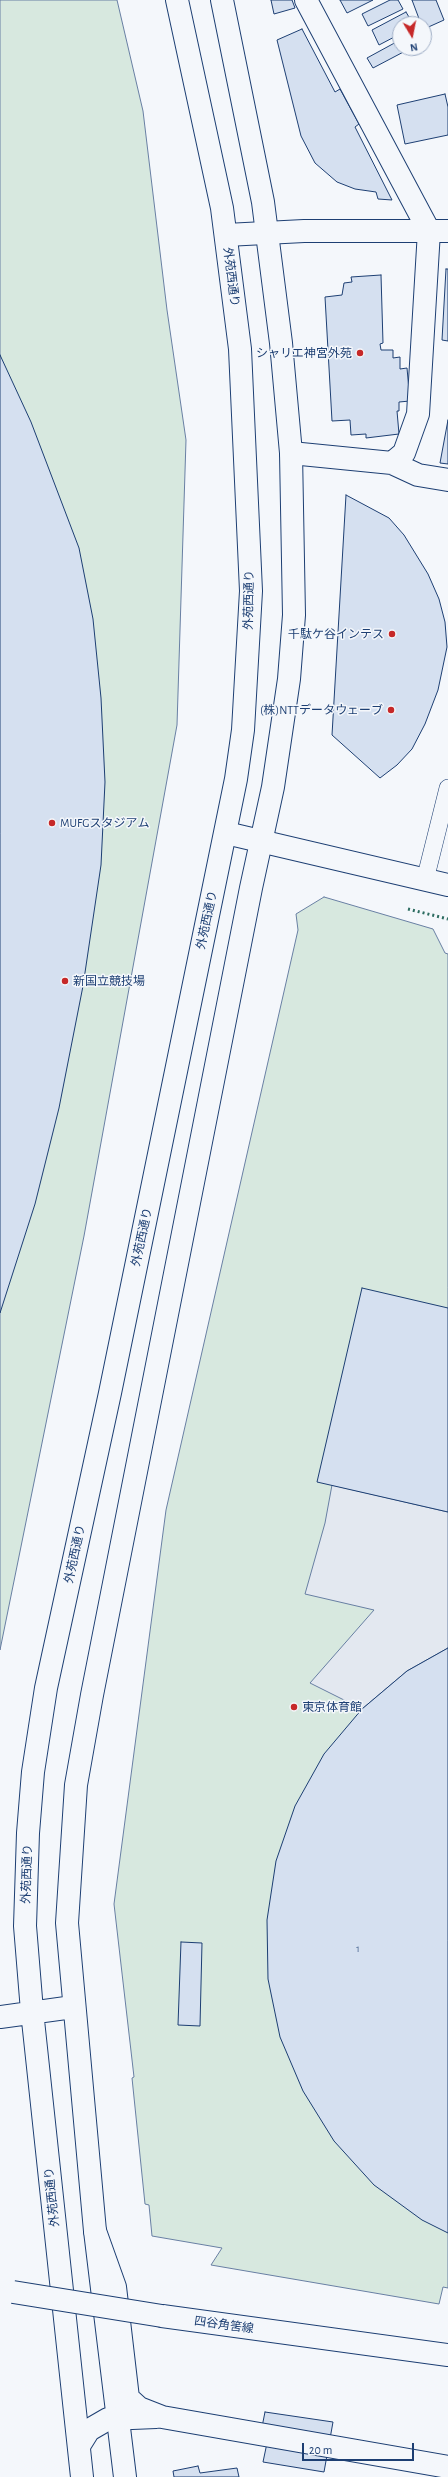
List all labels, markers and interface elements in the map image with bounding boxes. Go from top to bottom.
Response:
north arrow [392,16,432,56]
text: N [409,41,419,53]
street label: 外苑西通り [220,246,242,308]
place label: シャリエ神宮外苑 [256,346,352,360]
marker: シャリエ神宮外苑 [355,348,365,358]
street label: 外苑西通り [241,570,257,630]
place label: 千駄ケ谷インテス [288,627,384,641]
marker: 千駄ケ谷インテス [387,629,397,639]
place label: (株)NTTデータウェーブ [260,703,383,717]
marker: (株)NTTデータウェーブ [386,705,396,715]
place label: MUFGスタジアム [60,816,149,830]
marker: MUFGスタジアム [47,818,57,828]
street label: 外苑西通り [194,889,220,951]
place label: 新国立競技場 [73,974,145,988]
marker: 新国立競技場 [60,976,70,986]
street label: 外苑西通り [129,1206,155,1268]
street label: 外苑西通り [62,1523,88,1585]
place label: 東京体育館 [302,1700,362,1714]
marker: 東京体育館 [289,1702,299,1712]
street label: 外苑西通り [19,1844,35,1904]
house number: 1 [356,1943,360,1955]
street label: 外苑西通り [42,2166,62,2228]
street label: 四谷角筈線 [193,2314,255,2336]
scale bar [304,2435,416,2461]
text: 20 m [309,2444,332,2456]

